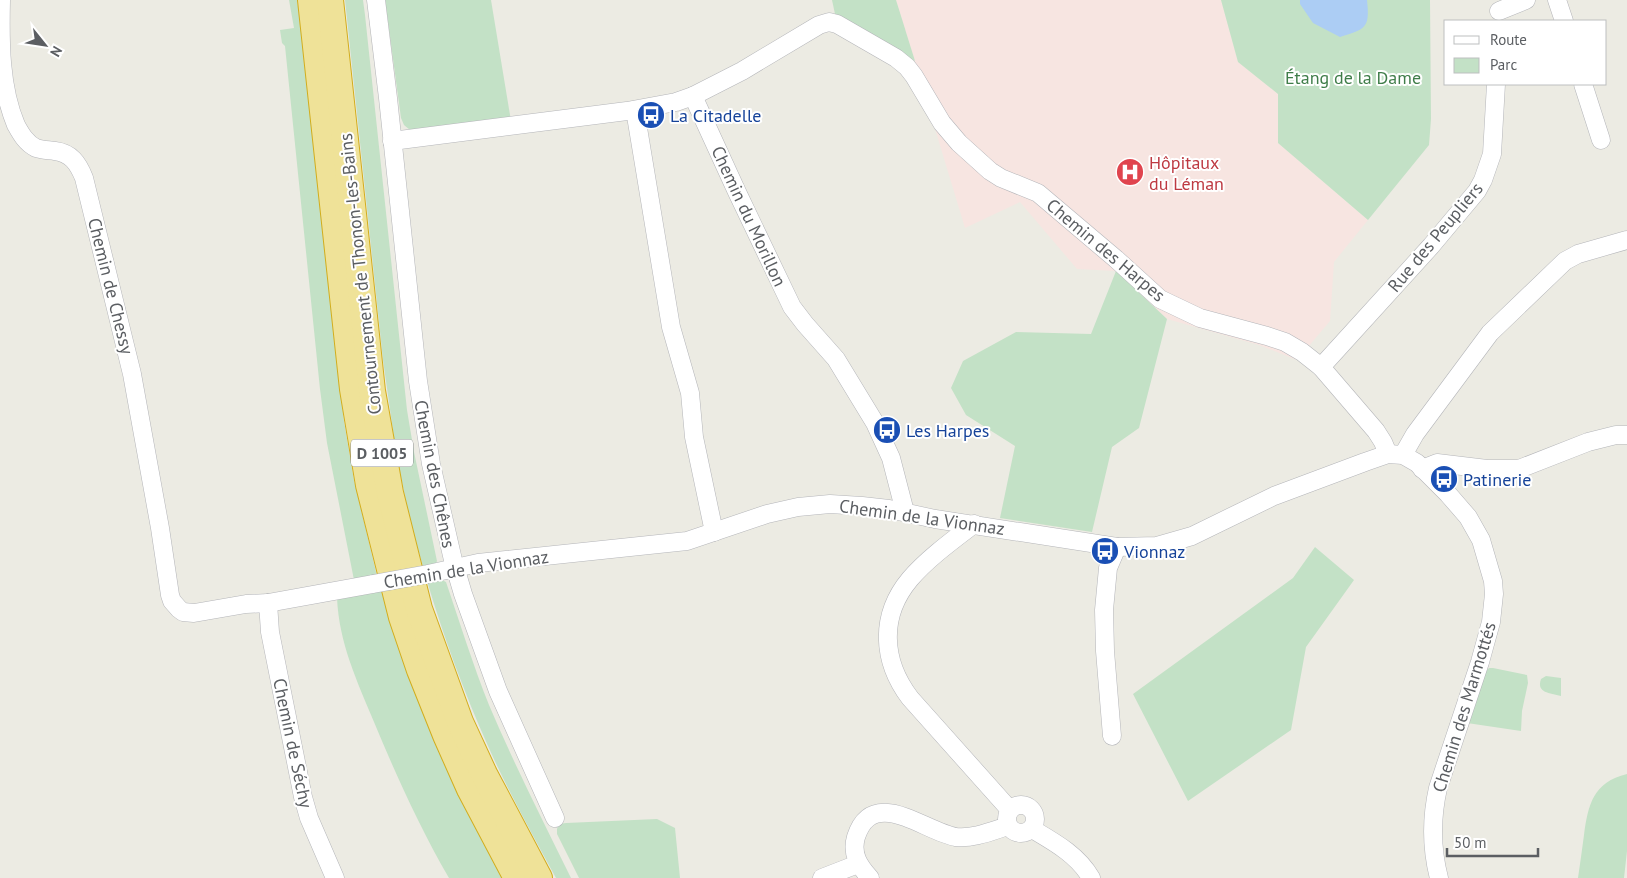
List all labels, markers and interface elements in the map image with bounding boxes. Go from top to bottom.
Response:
north arrow [20,20,70,70]
legend [1444,20,1607,85]
text: Route [1490,30,1527,49]
text: N [46,43,66,60]
text: Parc [1490,55,1517,74]
park label: Étang de la Dame [1285,66,1421,89]
bus stop icon: La Citadelle [636,100,666,130]
place label: La Citadelle [670,104,761,127]
street label: Contournement de Thonon-les-Bains [334,132,386,416]
street label: Chemin du Morillon [706,142,792,290]
place label: Hôpitaux du Léman [1149,151,1224,195]
hospital icon: Hôpitaux du Léman [1115,157,1145,187]
street label: Rue des Peupliers [1382,177,1488,297]
street label: Chemin des Harpes [1042,194,1170,306]
street label: Chemin de Chessy [83,215,139,357]
street label: Chemin des Chênes [409,398,461,550]
bus stop icon: Les Harpes [872,415,902,445]
place label: Les Harpes [906,419,989,442]
road number: D 1005 [351,439,413,466]
bus stop icon: Patinerie [1429,464,1459,494]
place label: Patinerie [1463,468,1531,491]
street label: Chemin de la Vionnaz [838,494,1006,540]
bus stop icon: Vionnaz [1090,536,1120,566]
place label: Vionnaz [1123,540,1185,563]
street label: Chemin de la Vionnaz [382,545,550,593]
street label: Chemin des Marmottés [1427,619,1501,795]
street label: Chemin de Séchy [268,676,318,810]
scale bar [1447,826,1538,858]
text: 50 m [1454,833,1487,852]

